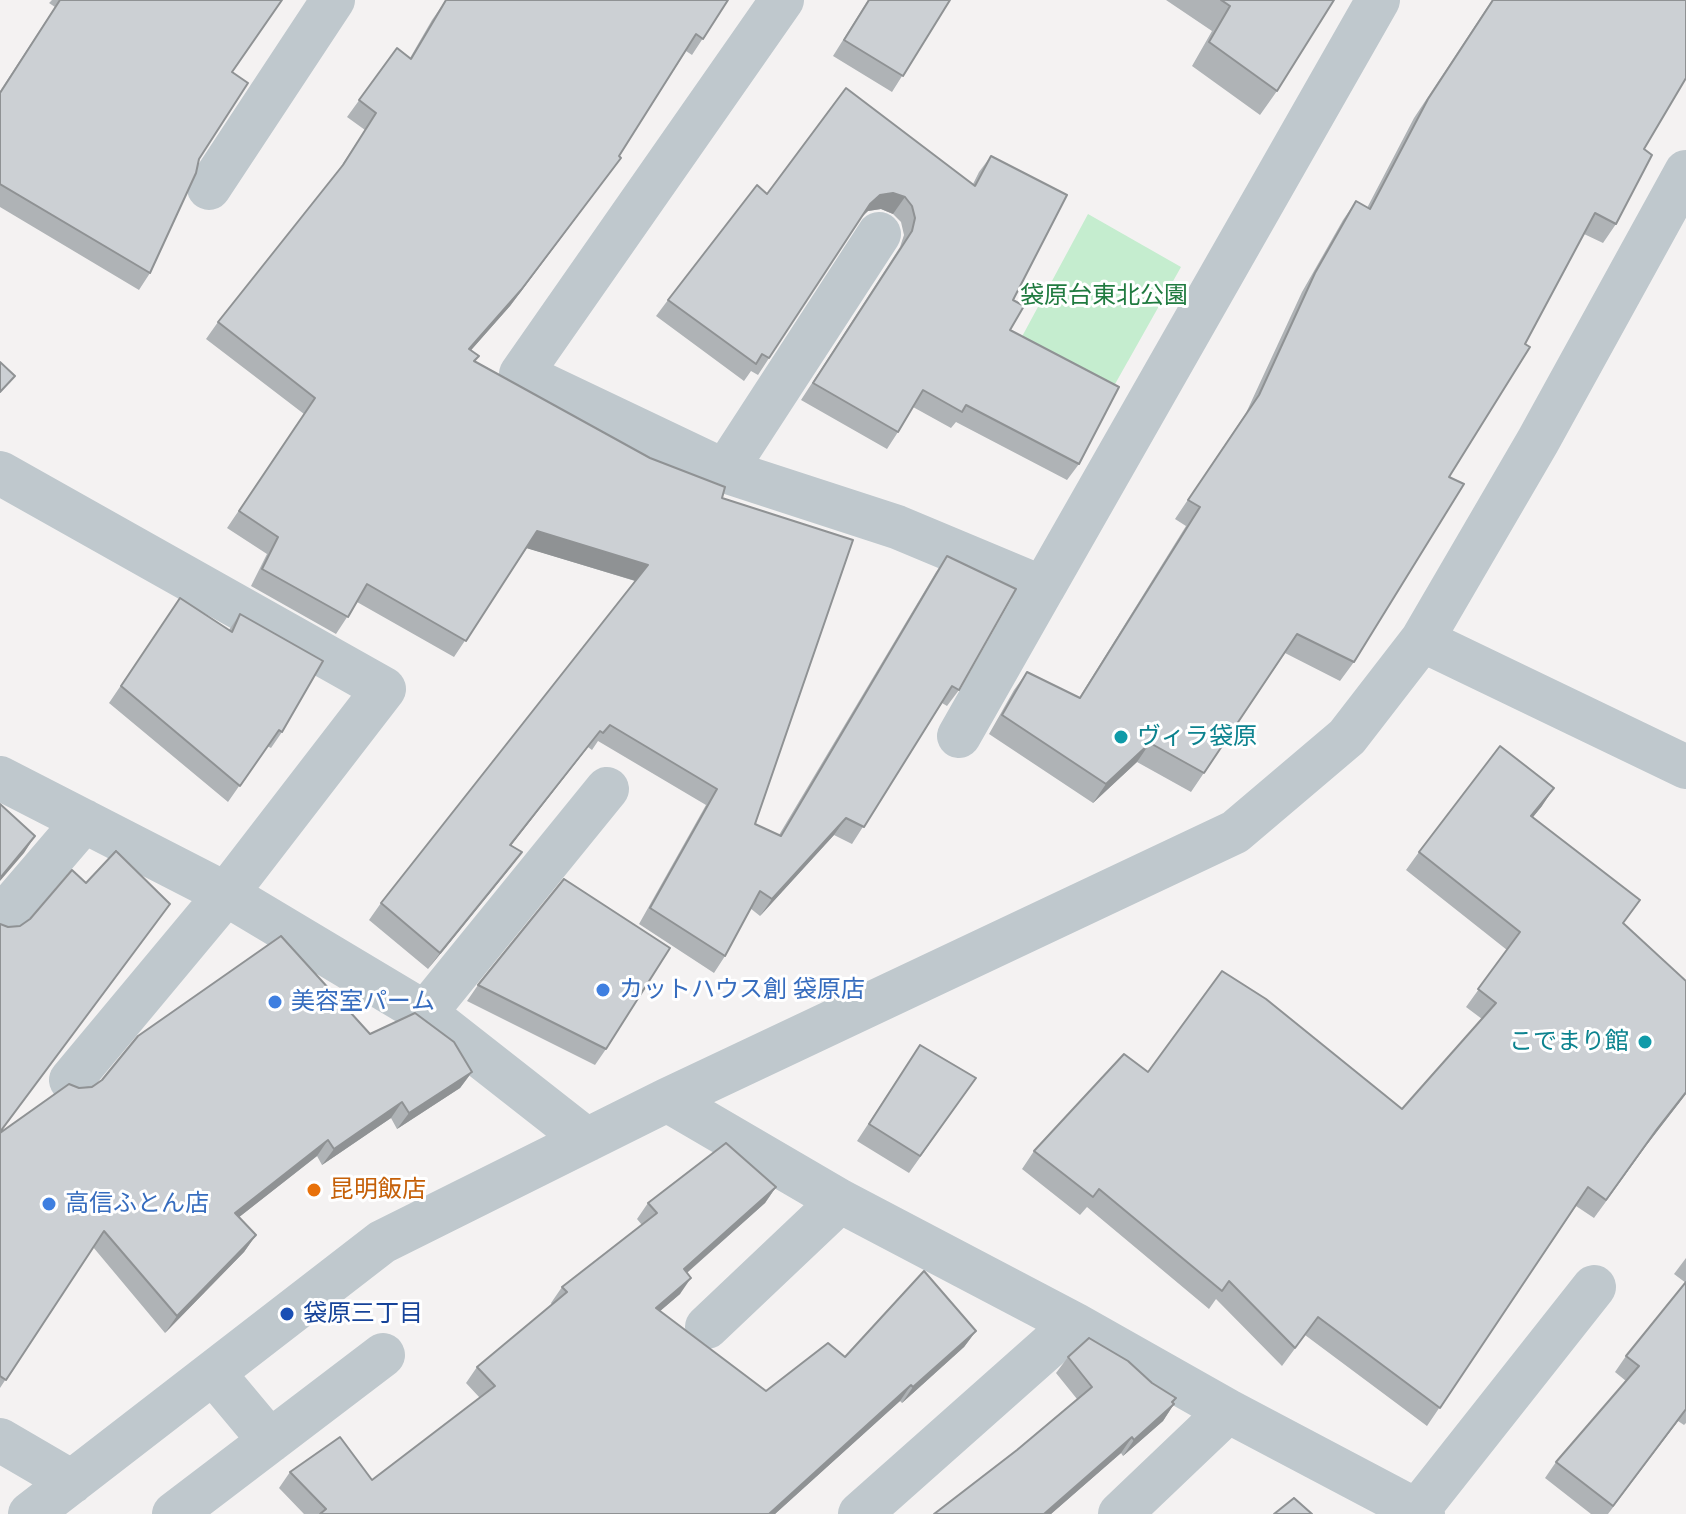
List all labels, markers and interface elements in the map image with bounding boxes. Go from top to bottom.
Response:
park label: 袋原台東北公園 [1020,282,1188,310]
place label: ヴィラ袋原 [1137,723,1257,751]
marker: ヴィラ袋原 [1112,728,1130,746]
place label: カットハウス創 袋原店 [619,976,865,1004]
marker: カットハウス創 袋原店 [594,981,612,999]
place label: 美容室パーム [291,988,435,1016]
marker: 美容室パーム [266,993,284,1011]
place label: こでまり館 [1509,1028,1629,1056]
marker: こでまり館 [1636,1033,1654,1051]
place label: 昆明飯店 [330,1176,426,1204]
marker: 昆明飯店 [305,1181,323,1199]
place label: 高信ふとん店 [65,1190,209,1218]
marker: 高信ふとん店 [40,1195,58,1213]
place label: 袋原三丁目 [303,1300,423,1328]
marker: 袋原三丁目 [278,1305,296,1323]

